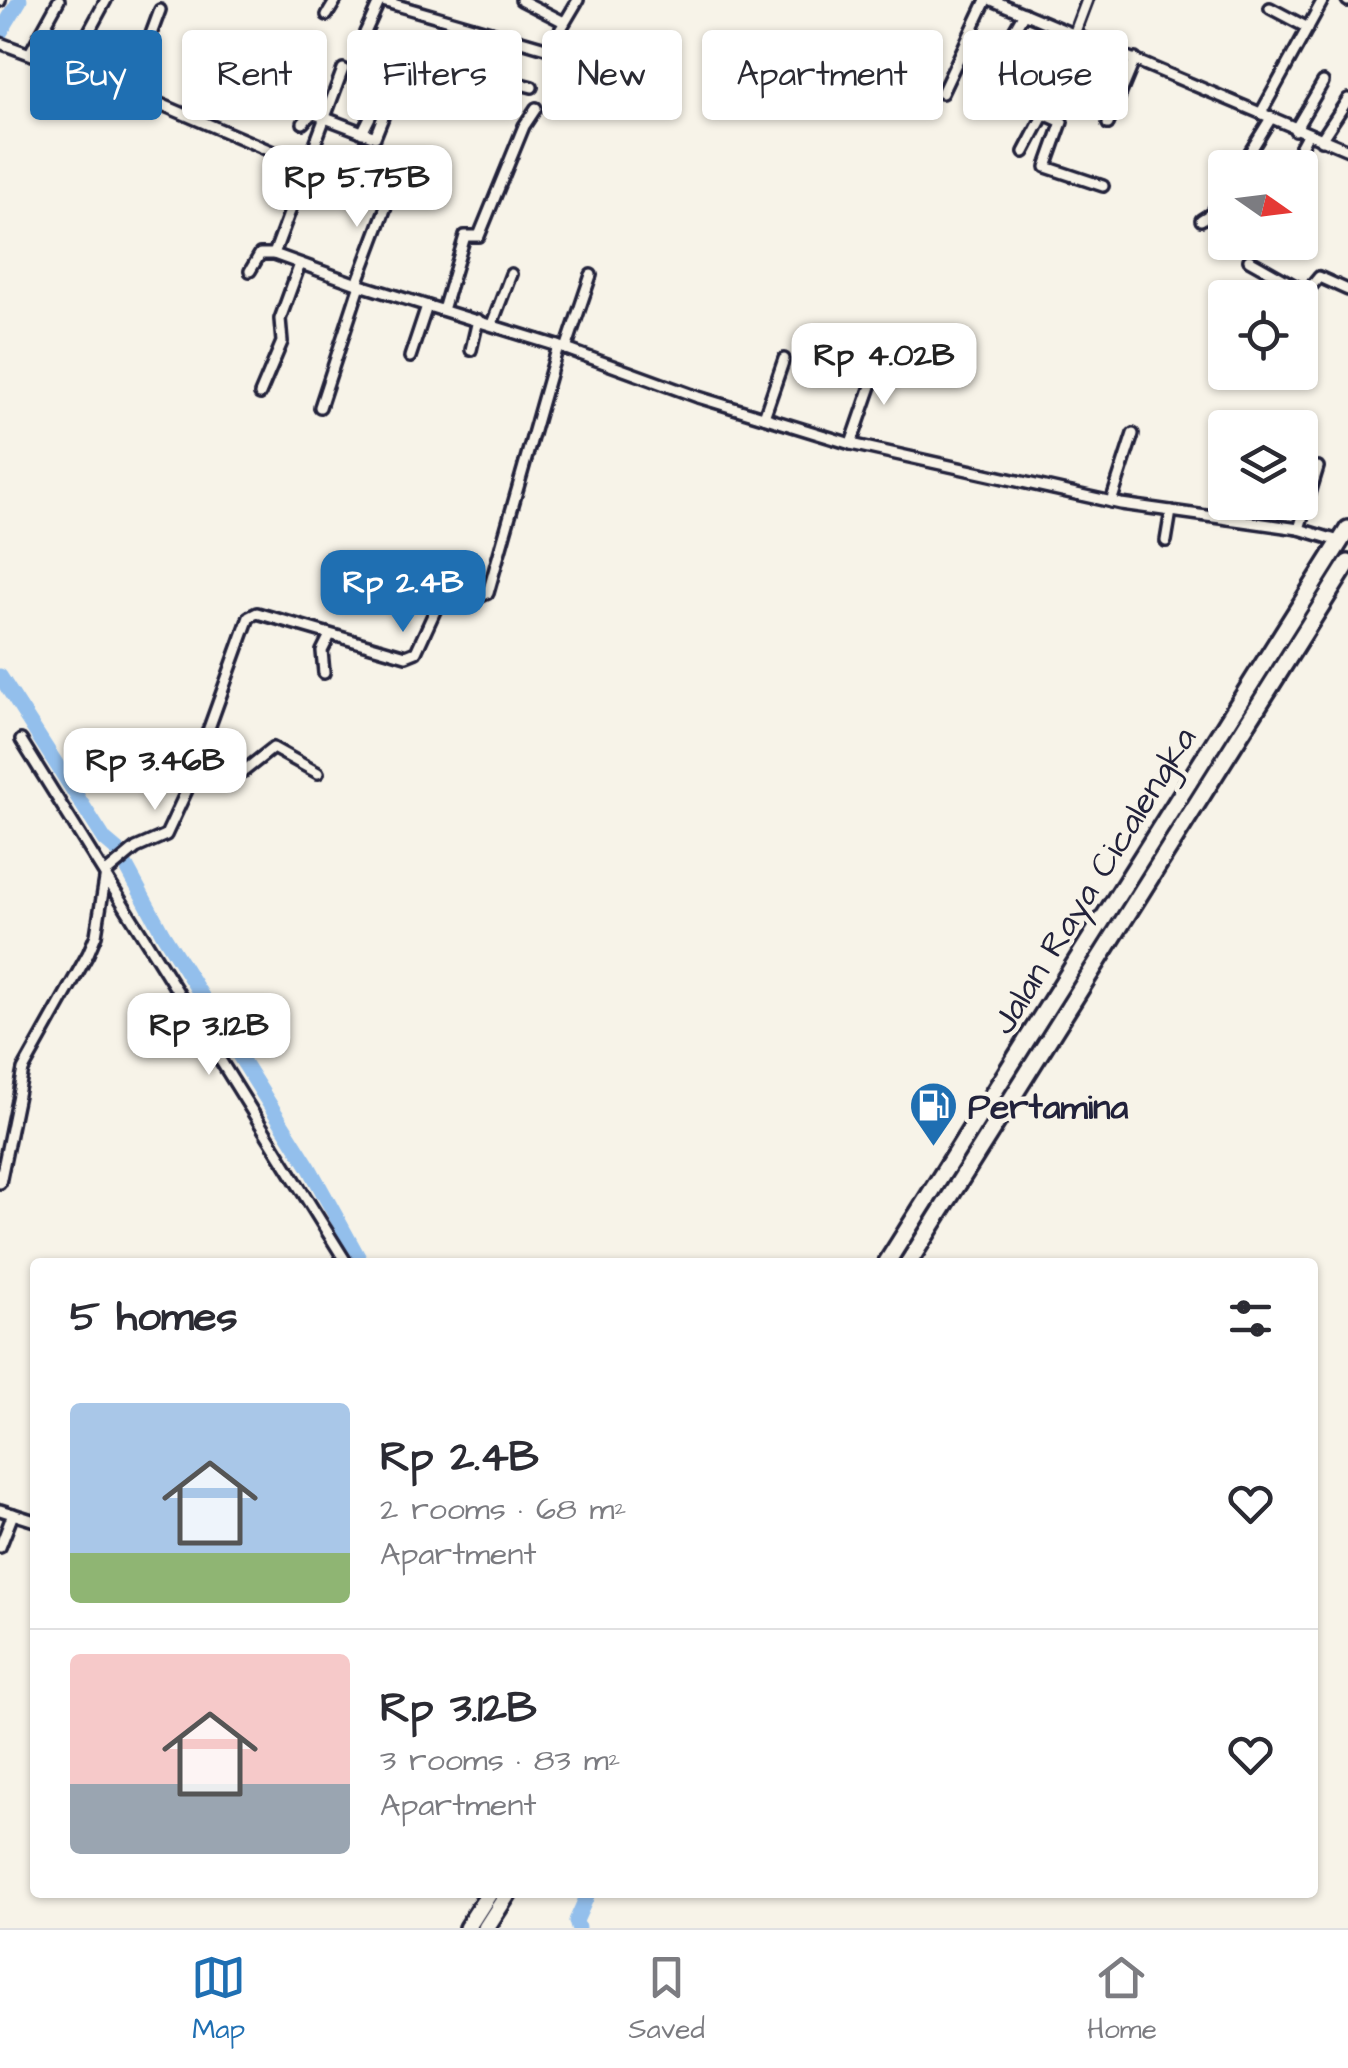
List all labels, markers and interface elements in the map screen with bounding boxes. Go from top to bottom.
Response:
chip: Buy [30,30,162,120]
chip: Rent [182,30,327,120]
chip: Filters [347,30,522,120]
chip: New [542,30,682,120]
chip: Apartment [702,30,943,120]
chip: House [963,30,1128,120]
pin: Rp 5.75B [254,145,460,230]
north arrow [1208,150,1318,260]
map controls [1208,150,1318,520]
text: Rp 5.75B [284,155,430,200]
button: locate [1208,280,1318,390]
pin: Rp 4.02B [781,323,987,408]
text: Rp 4.02B [814,333,954,378]
button: layers [1208,410,1318,520]
pin: Rp 2.4B [311,550,495,635]
text: Rp 2.4B [343,560,463,605]
street label: Jalan Raya Cicalengka [980,717,1211,1045]
pin: Rp 3.46B [52,728,258,813]
text: Rp 3.46B [86,738,224,783]
pin: Rp 3.12B [106,993,312,1078]
text: Rp 3.12B [149,1003,269,1048]
fuel station icon: Pertamina [907,1080,959,1148]
place label: Pertamina [968,1083,1129,1132]
text: 5 homes [70,1289,237,1347]
icon: filters [1223,1291,1278,1346]
text: Rp 2.4B [380,1429,539,1487]
icon: home [150,1443,270,1563]
icon: heart [1223,1476,1278,1531]
text: 2 rooms · 68 m² [380,1487,626,1532]
text: Apartment [380,1532,536,1577]
text: Rp 3.12B [380,1680,537,1738]
icon: home [150,1694,270,1814]
icon: heart [1223,1727,1278,1782]
text: 3 rooms · 83 m² [380,1738,621,1783]
text: Apartment [380,1783,536,1828]
tab: Map [191,1950,246,2049]
tab: Saved [629,1950,705,2049]
tab: Home [1087,1950,1157,2049]

